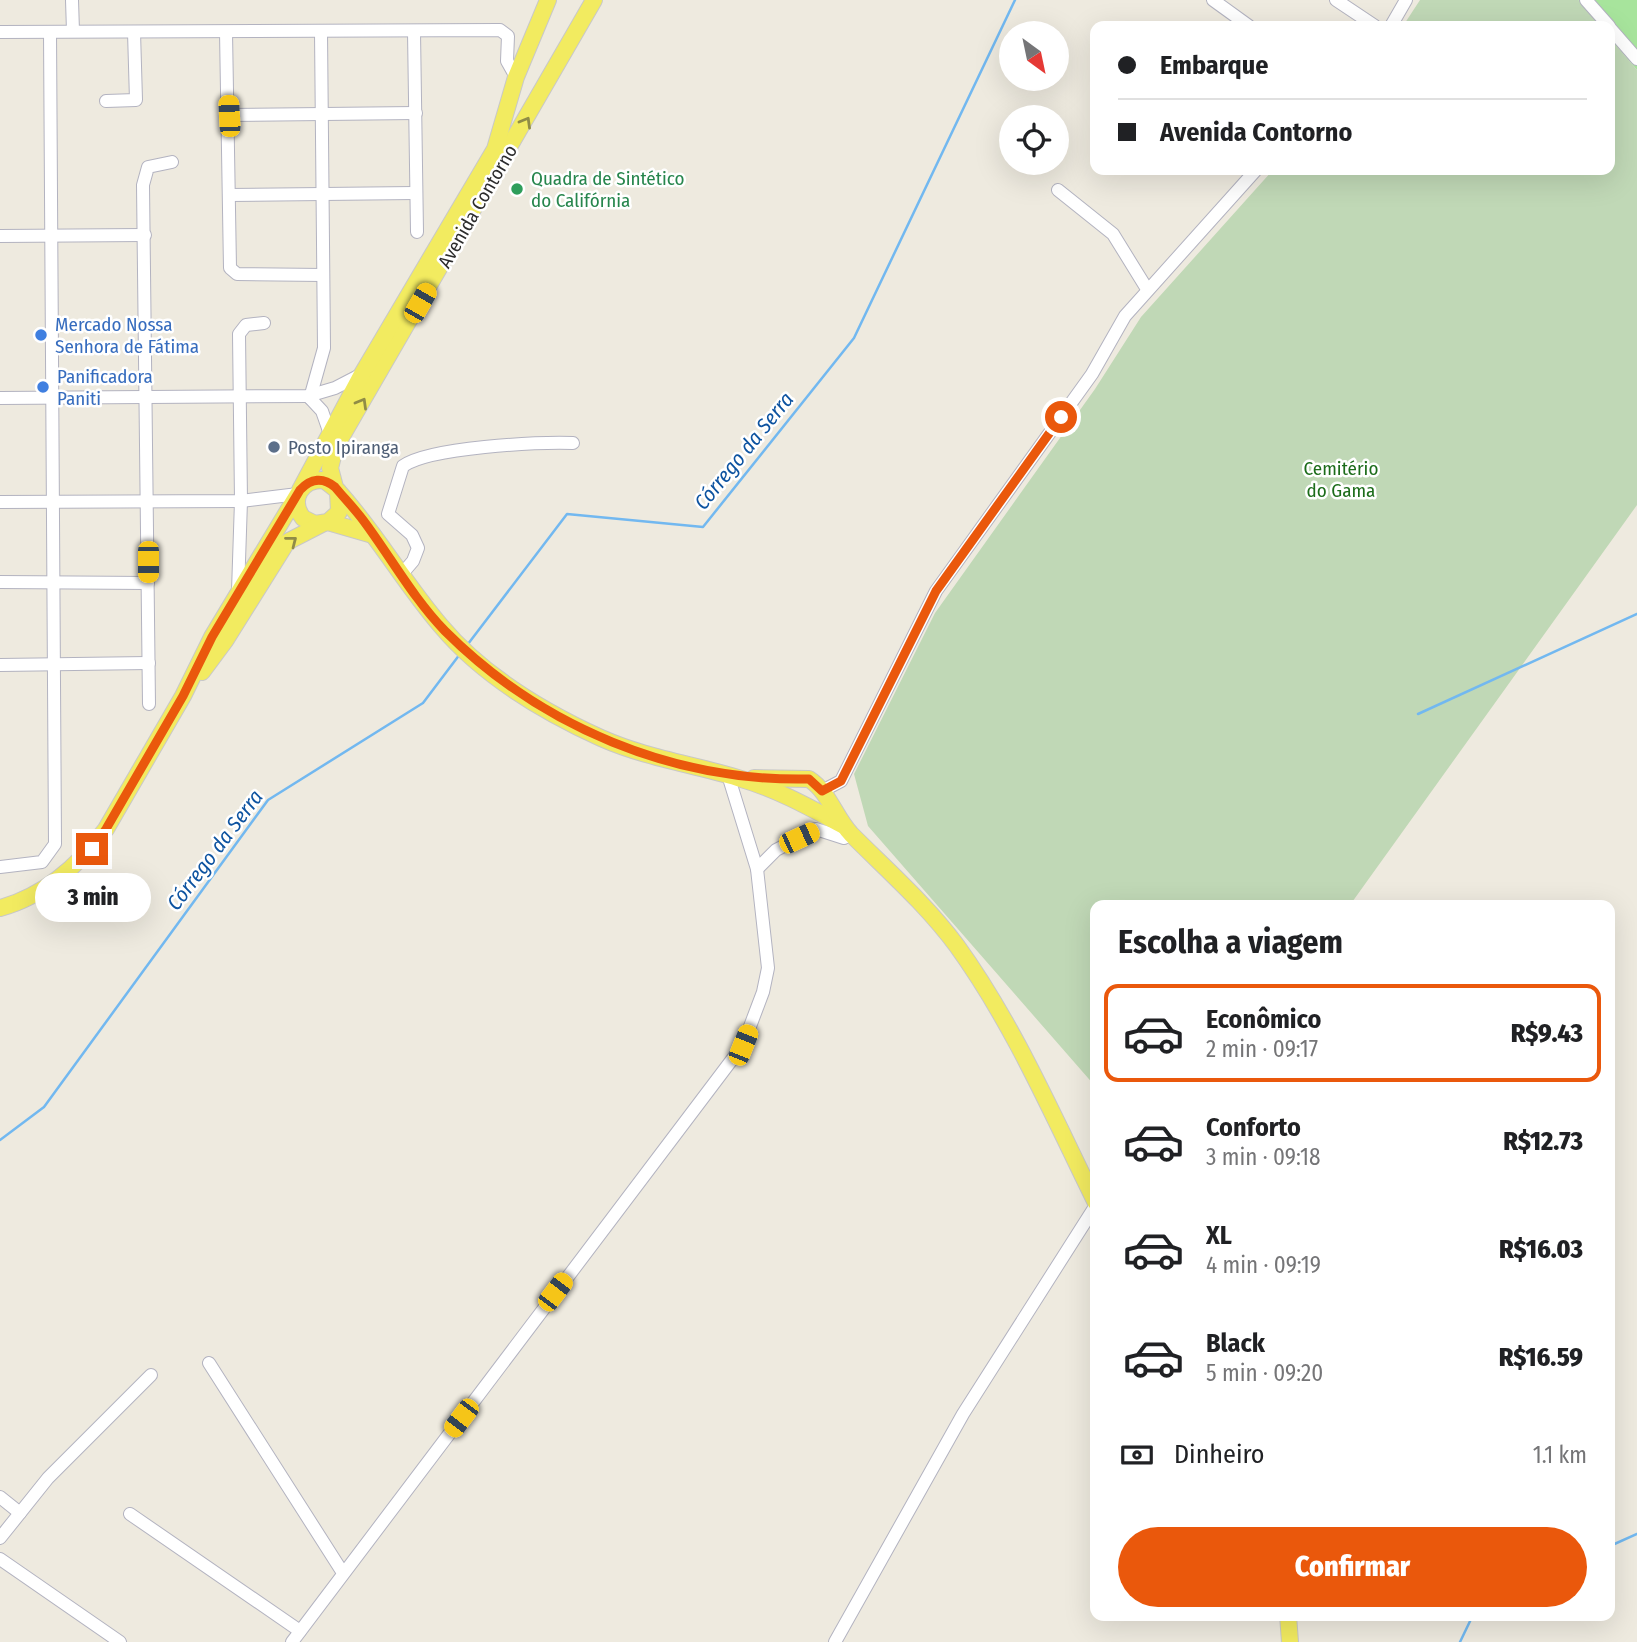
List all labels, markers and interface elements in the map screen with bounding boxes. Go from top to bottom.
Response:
north arrow [999,21,1069,91]
map controls [999,21,1069,175]
text: Embarque [1160,50,1268,81]
car [218,94,241,138]
button: locate [999,105,1069,175]
one-way arrow [517,117,530,130]
text: Avenida Contorno [1160,117,1352,148]
street label: Avenida Contorno [433,141,522,272]
place label: Quadra de Sintético do Califórnia [531,167,685,212]
marker: Quadra de Sintético do Califórnia [509,181,525,197]
car [401,280,440,326]
place label: Mercado Nossa Senhora de Fátima [55,313,199,358]
marker: Mercado Nossa Senhora de Fátima [33,327,49,343]
place label: Panificadora Paniti [57,365,153,410]
marker: Panificadora Paniti [35,379,51,395]
water label: Córrego da Serra [689,387,799,515]
one-way arrow [353,398,366,411]
route start [1045,401,1077,433]
place label: Posto Ipiranga [288,436,399,459]
marker: Posto Ipiranga [266,439,282,455]
park label: Cemitério do Gama [1304,457,1378,502]
one-way arrow [284,536,297,549]
car [138,541,159,583]
water label: Córrego da Serra [161,785,269,915]
car [776,820,823,856]
route end [76,833,108,865]
callout: 3 min [34,874,150,922]
text: 3 min [67,883,119,911]
text: Escolha a viagem [1118,923,1343,961]
icon: car [1122,1002,1185,1065]
text: Econômico [1206,1004,1321,1035]
text: R$9.43 [1511,1018,1583,1049]
car [726,1022,761,1068]
text: 2 min · 09:17 [1206,1035,1318,1063]
icon: car [1122,1110,1185,1173]
text: Conforto [1206,1112,1301,1143]
text: R$12.73 [1503,1126,1583,1157]
text: 3 min · 09:18 [1206,1143,1320,1171]
icon: car [1122,1218,1185,1281]
text: XL [1206,1220,1232,1251]
text: R$16.03 [1499,1234,1583,1265]
text: 4 min · 09:19 [1206,1251,1321,1279]
car [534,1269,577,1315]
icon: car [1122,1326,1185,1389]
text: Black [1206,1328,1265,1359]
text: R$16.59 [1499,1342,1583,1373]
text: 5 min · 09:20 [1206,1359,1323,1387]
car [440,1395,483,1441]
icon: cash [1118,1436,1156,1474]
text: Dinheiro [1174,1439,1264,1470]
text: 1.1 km [1533,1441,1587,1469]
button: Confirmar [1118,1527,1587,1607]

